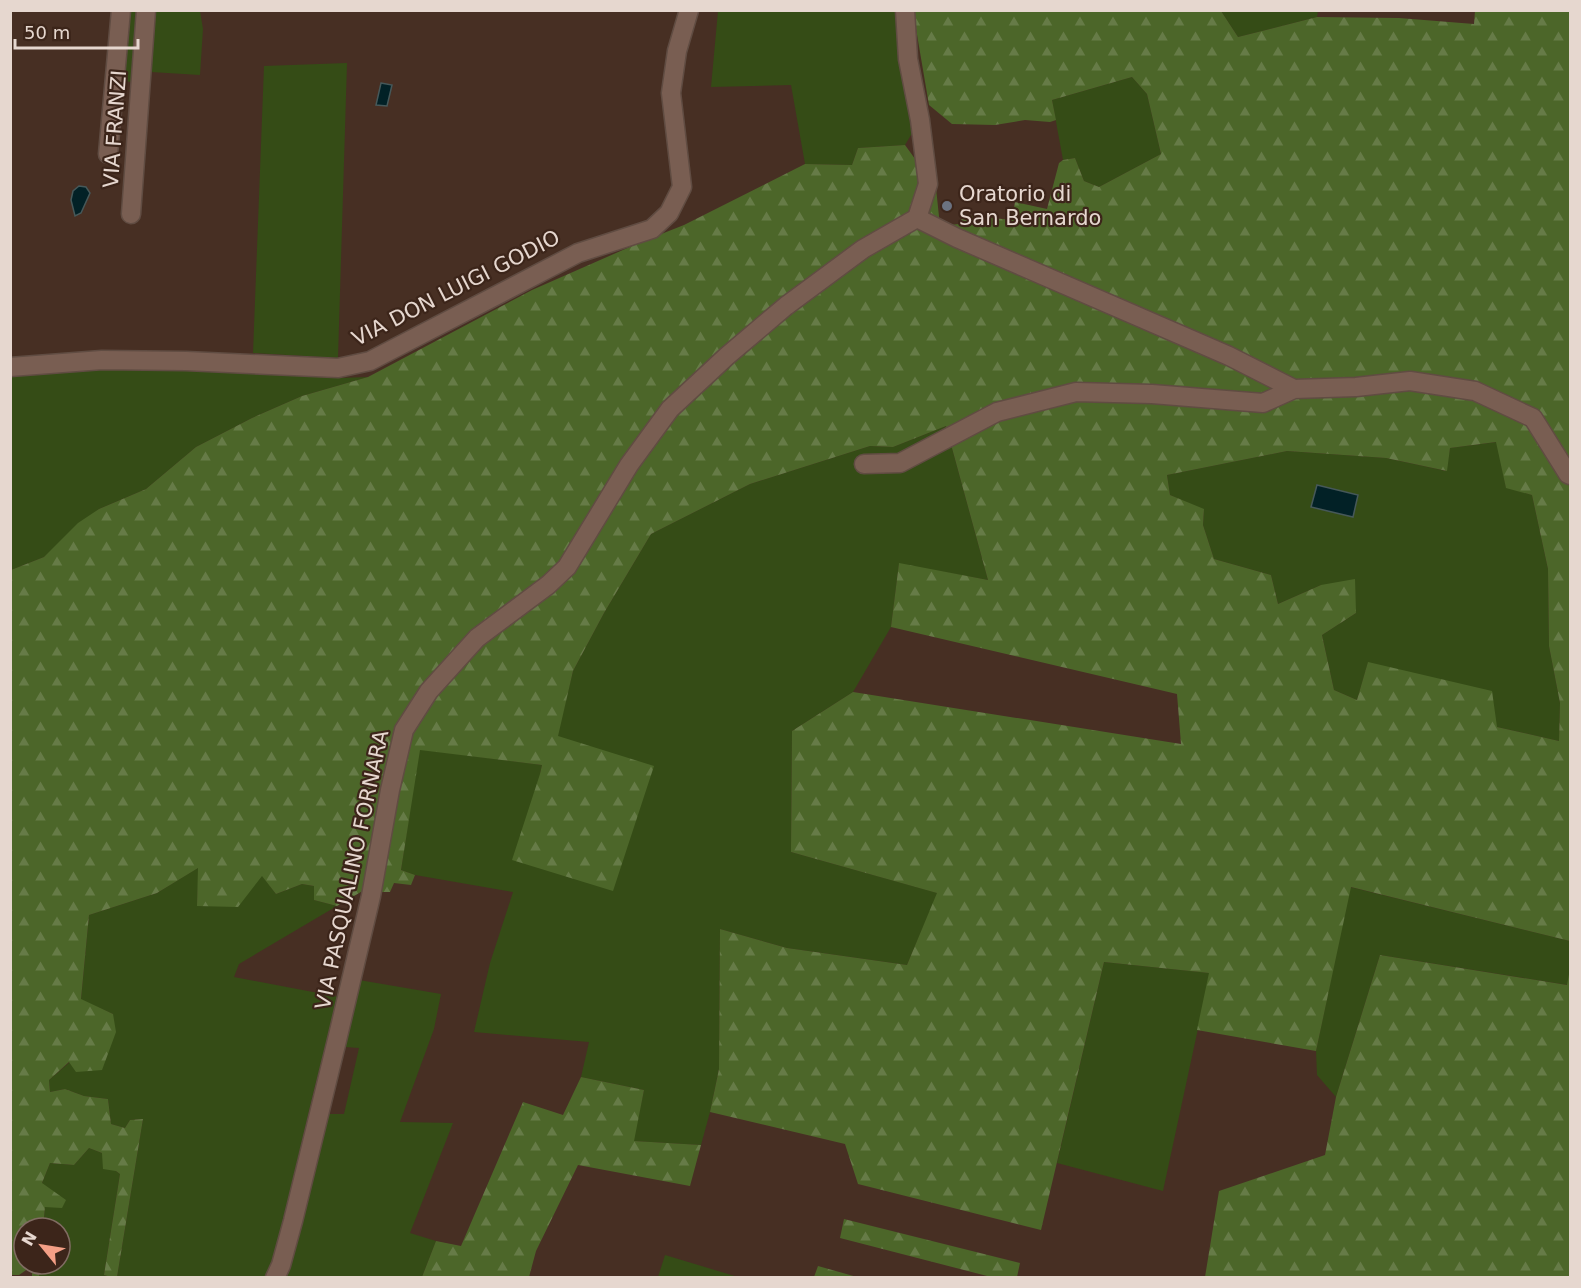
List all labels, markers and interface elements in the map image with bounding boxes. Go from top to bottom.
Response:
scale bar [15,12,138,50]
text: 50 m [24,22,70,43]
street label: VIA FRANZI [99,69,131,189]
place label: Oratorio di San Bernardo [959,182,1101,230]
marker: Oratorio di San Bernardo [940,199,954,213]
street label: VIA DON LUIGI GODIO [348,225,564,351]
street label: VIA PASQUALINO FORNARA [311,727,394,1012]
north arrow [12,1216,72,1276]
text: N [18,1228,41,1249]

